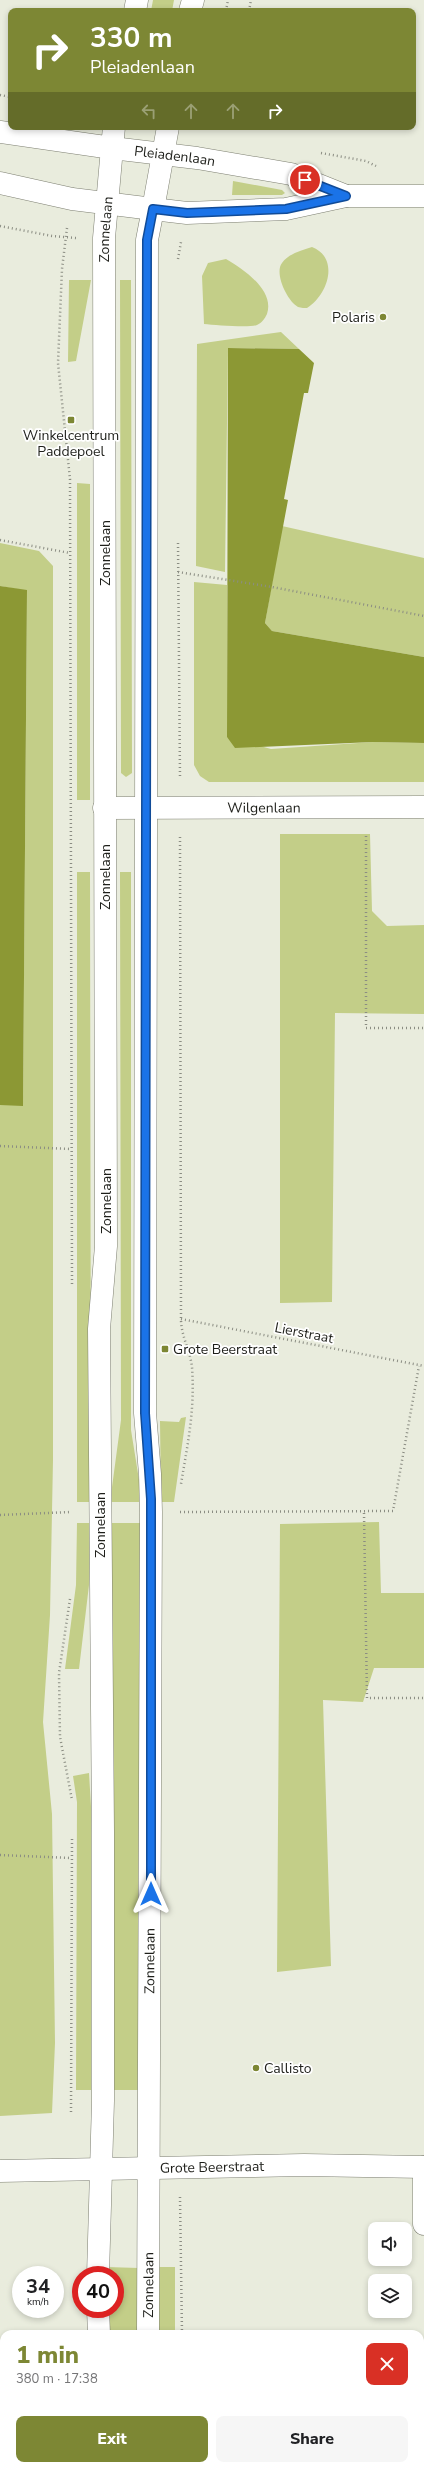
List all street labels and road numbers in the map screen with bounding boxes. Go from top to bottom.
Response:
street label: Pleiadenlaan [133,141,217,170]
street label: Zonnelaan [94,196,117,262]
street label: Zonnelaan [96,520,115,586]
street label: Wilgenlaan [227,798,301,817]
street label: Zonnelaan [96,844,115,910]
street label: Zonnelaan [97,1168,116,1234]
street label: Lierstraat [273,1318,335,1348]
street label: Zonnelaan [91,1492,110,1558]
street label: Zonnelaan [140,1928,159,1994]
street label: Grote Beerstraat [160,2156,264,2177]
street label: Zonnelaan [139,2252,158,2318]

